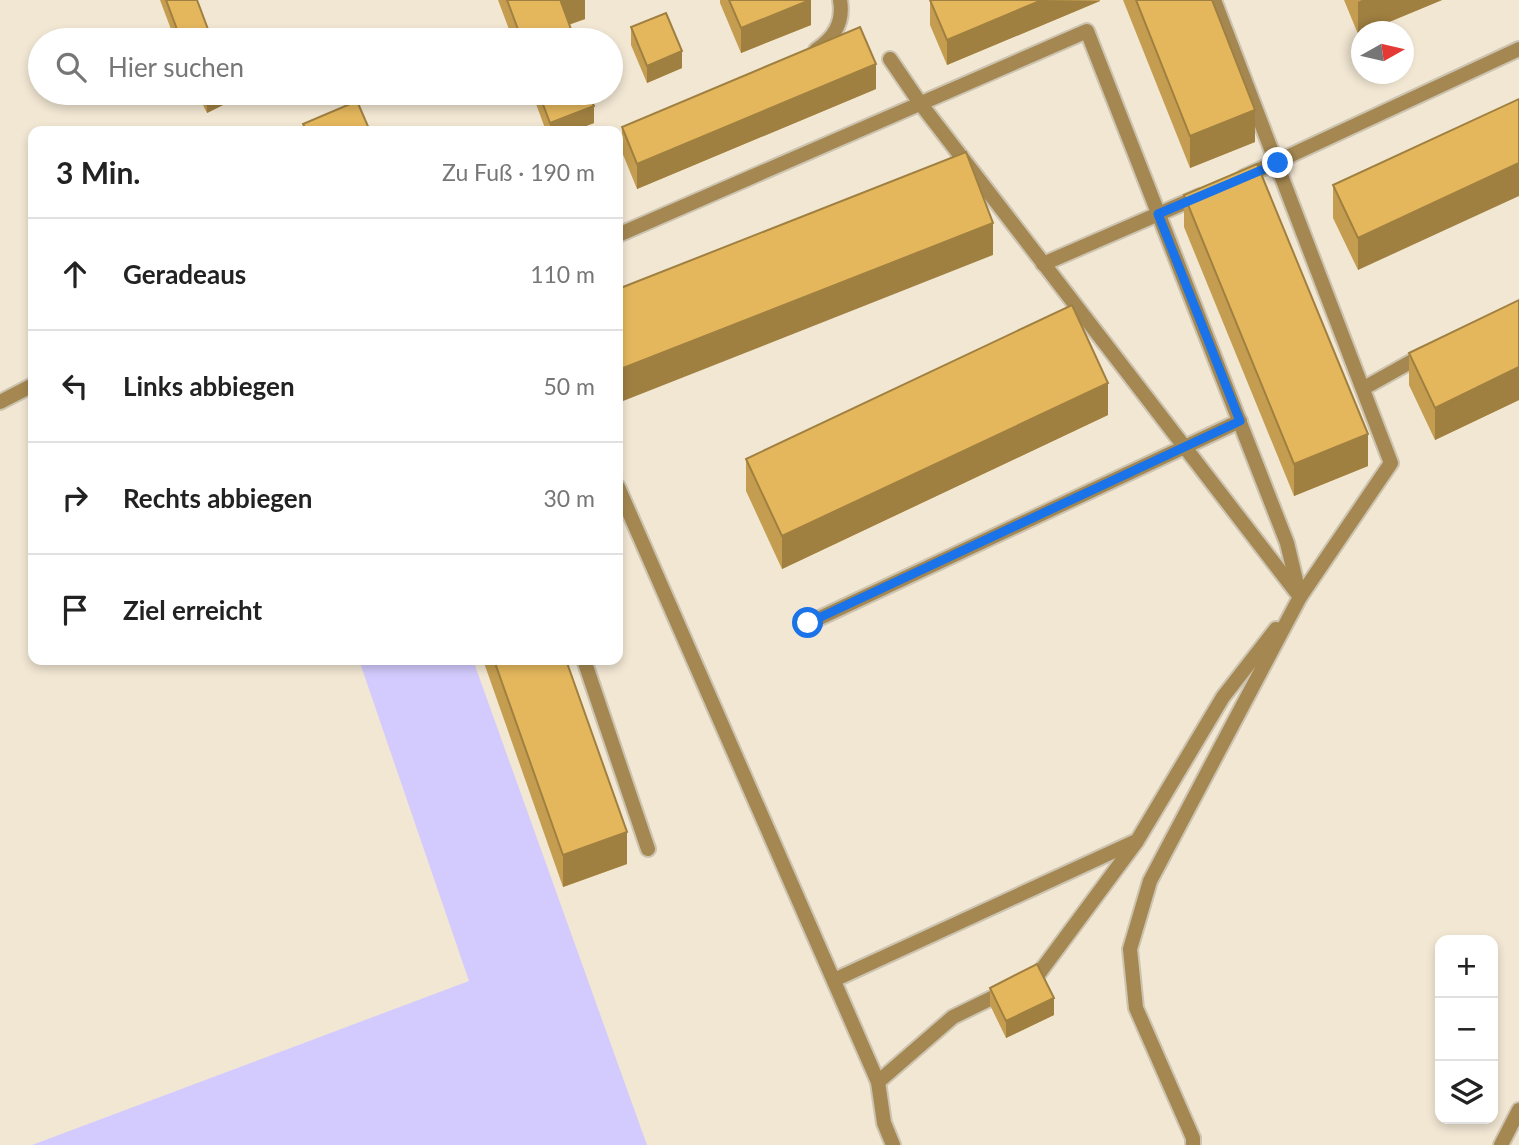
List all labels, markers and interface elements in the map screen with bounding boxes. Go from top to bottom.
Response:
north arrow [1351,21,1414,84]
search box [28,28,623,105]
icon: search [52,48,90,86]
text: Hier suchen [108,51,244,83]
route end [1262,147,1293,178]
text: 3 Min. [56,154,141,190]
text: Zu Fuß · 190 m [442,158,595,186]
icon: ahead [56,255,94,293]
text: Geradeaus [123,258,246,290]
text: 110 m [530,260,595,288]
icon: left [56,367,94,405]
text: Links abbiegen [123,370,295,402]
text: 50 m [544,372,595,400]
icon: right [56,479,94,517]
text: Rechts abbiegen [123,482,312,514]
text: 30 m [544,484,595,512]
icon: arrive [56,591,94,629]
text: Ziel erreicht [123,594,262,626]
route start [792,607,823,638]
map controls [1435,935,1498,1124]
button: + [1435,935,1498,998]
button: − [1435,998,1498,1061]
button: layers [1435,1061,1498,1124]

